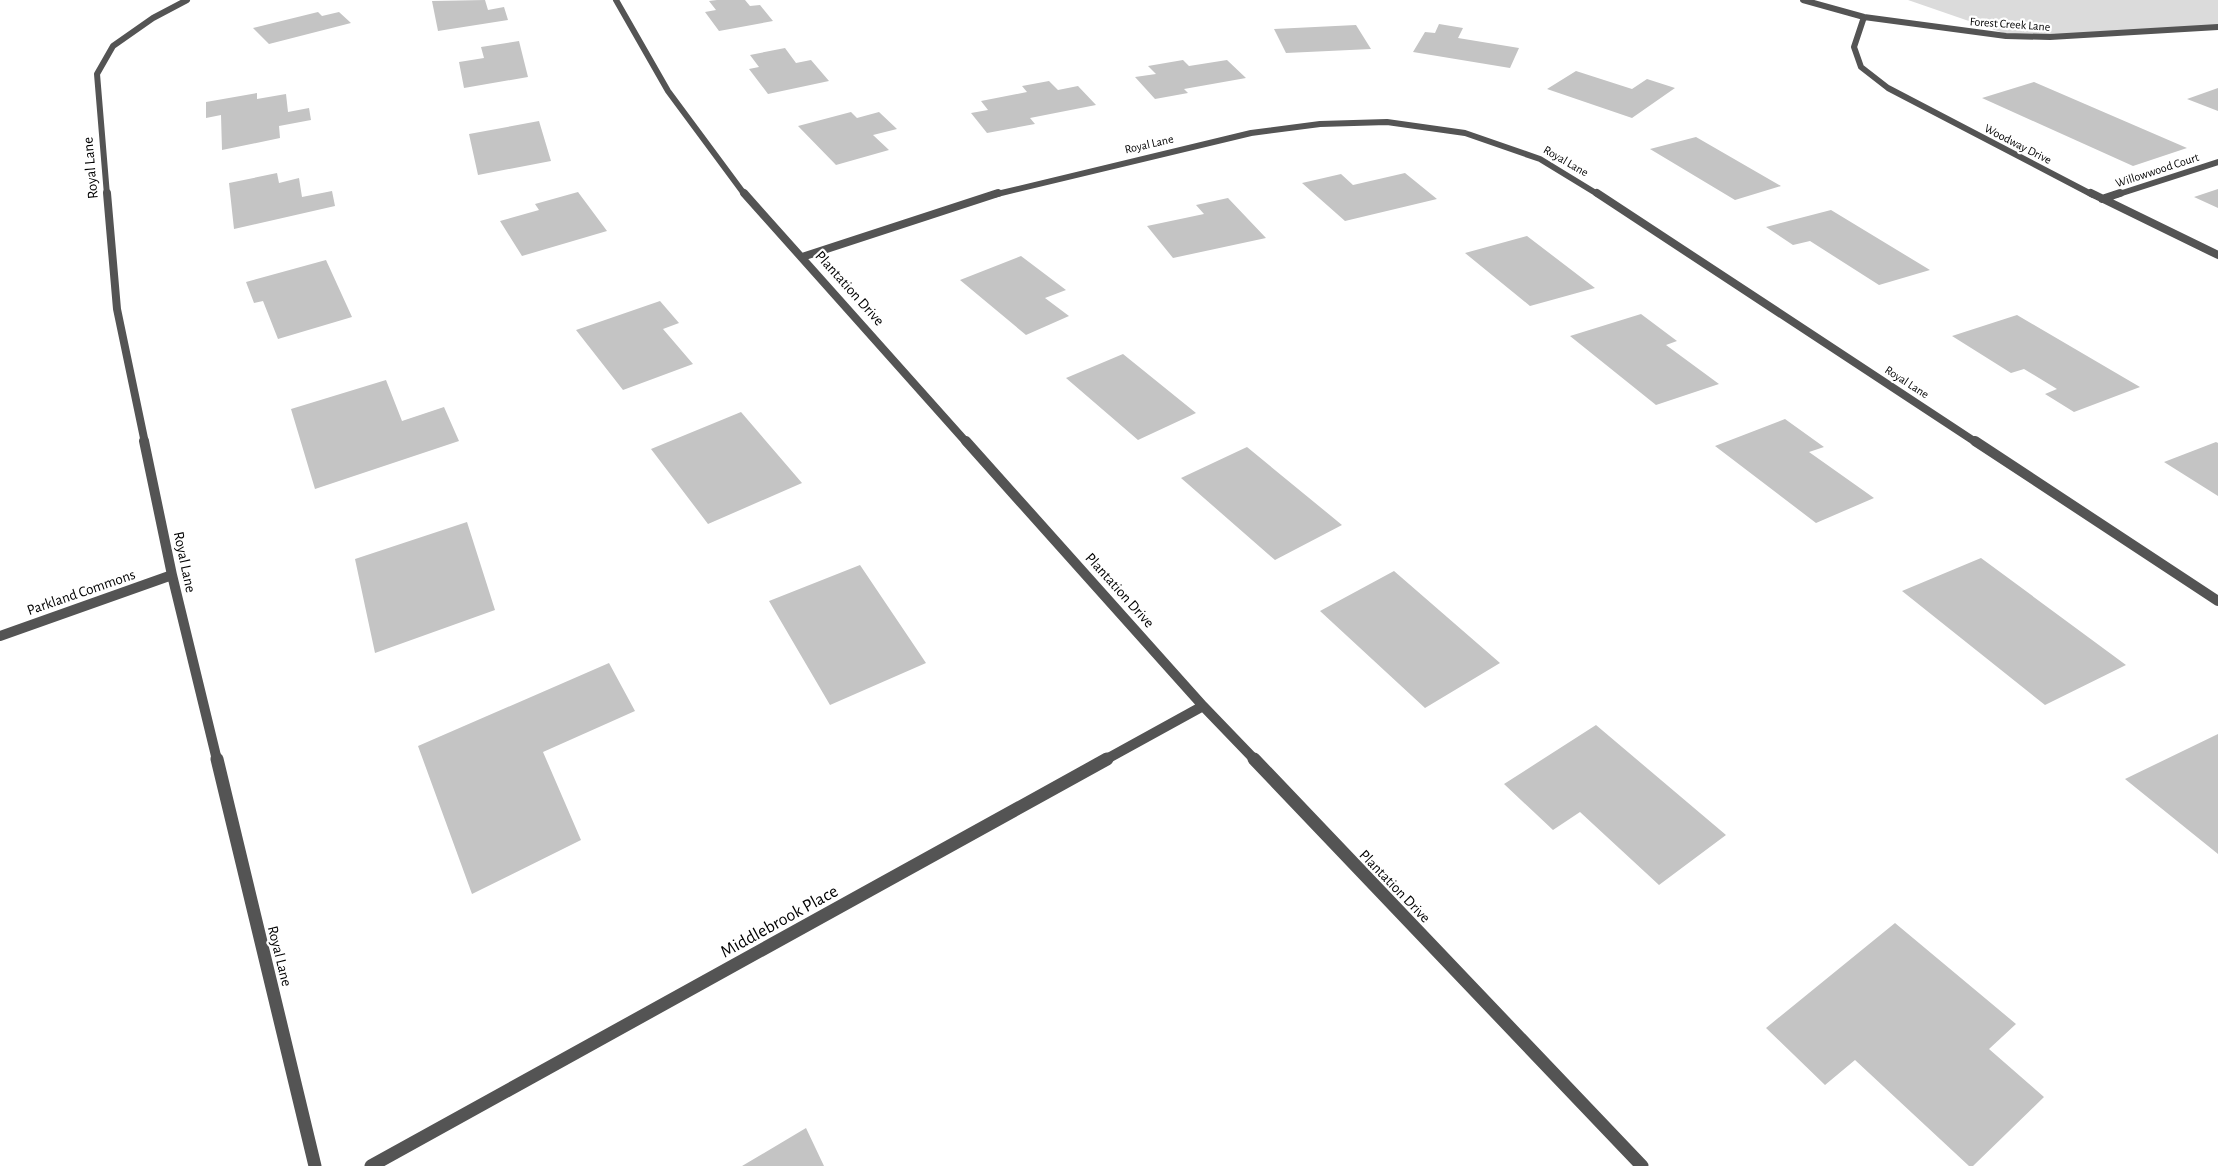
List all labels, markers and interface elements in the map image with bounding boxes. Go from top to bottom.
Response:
street label: Forest Creek Lane [1969,15,2051,33]
street label: Woodway Drive [1982,122,2053,167]
street label: Royal Lane [1124,133,1175,156]
street label: Royal Lane [80,136,101,199]
street label: Royal Lane [1541,143,1590,179]
street label: Willowwood Court [2114,151,2200,189]
street label: Plantation Drive [812,248,887,329]
street label: Royal Lane [1882,363,1931,401]
street label: Royal Lane [171,530,198,594]
street label: Plantation Drive [1082,550,1157,631]
street label: Parkland Commons [25,567,137,618]
street label: Plantation Drive [1356,847,1433,926]
street label: Middlebrook Place [718,882,841,962]
street label: Royal Lane [265,924,294,988]

